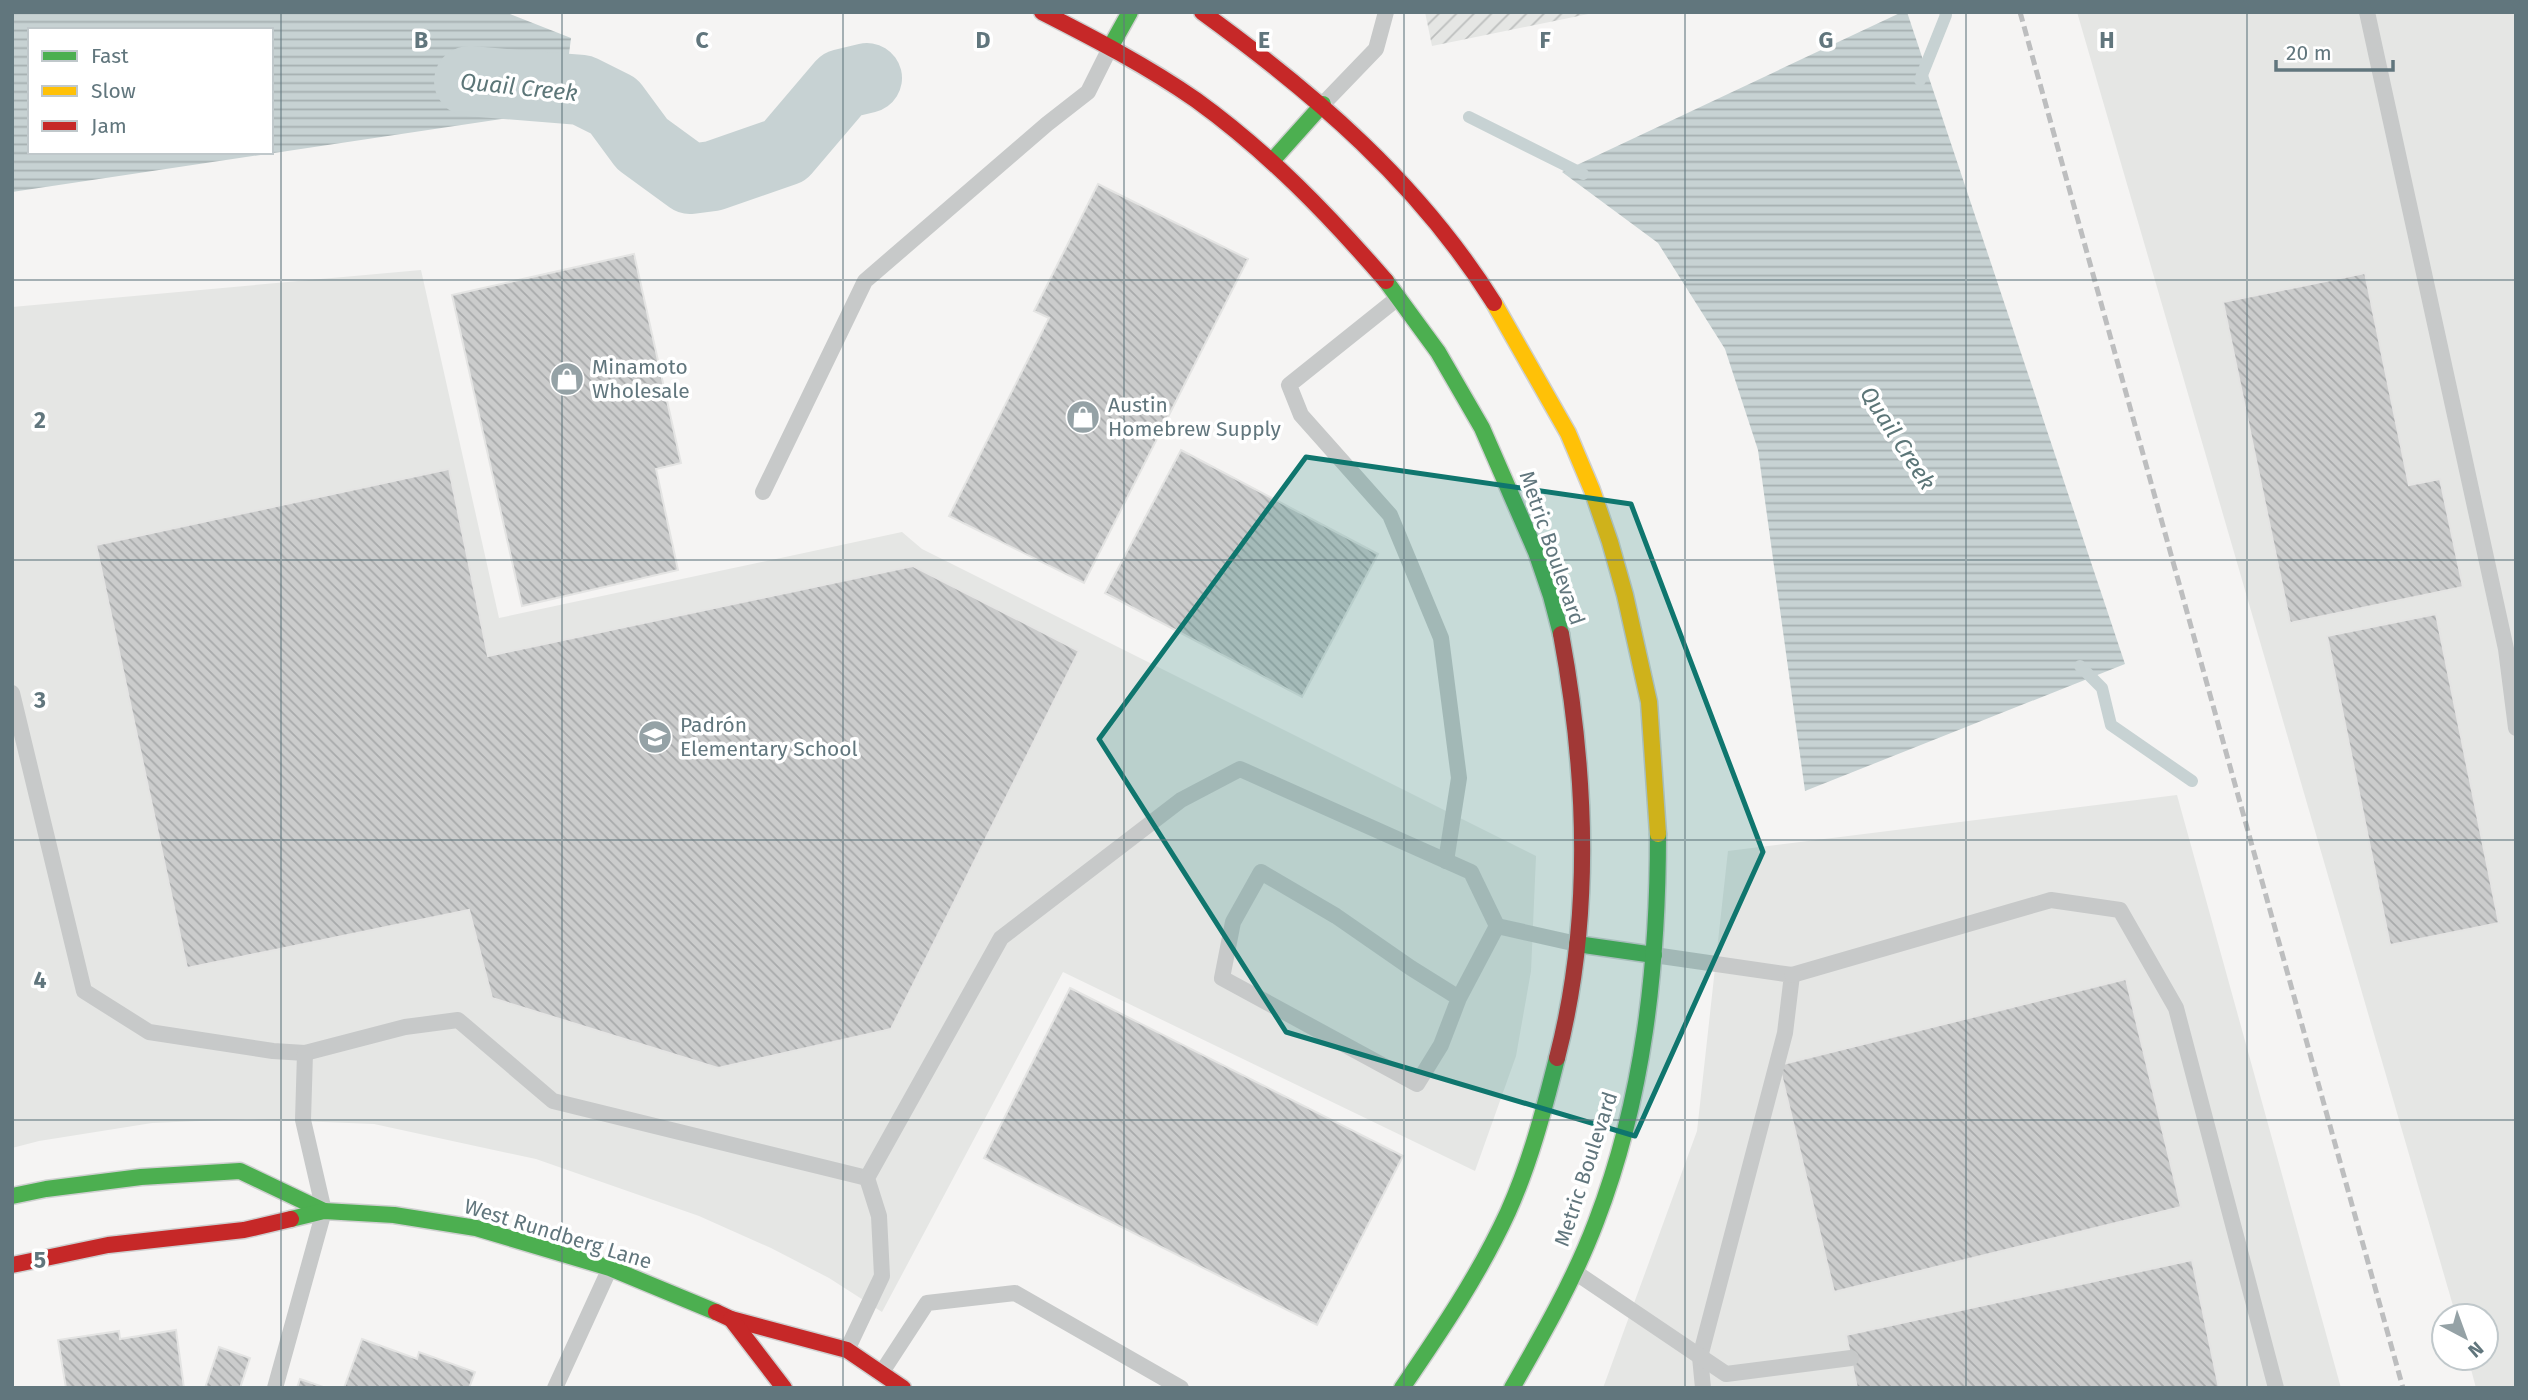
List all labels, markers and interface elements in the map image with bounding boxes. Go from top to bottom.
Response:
text: B [414,26,428,54]
text: C [695,26,709,54]
text: D [976,26,991,54]
text: E [1258,26,1270,54]
text: F [1539,26,1551,54]
text: G [1819,26,1833,54]
text: H [2099,26,2115,54]
legend [28,28,273,154]
scale bar [2276,28,2393,72]
text: 20 m [2286,40,2332,66]
text: Fast [91,43,129,69]
water label: Quail Creek [459,67,579,107]
text: Slow [91,78,136,104]
text: Jam [91,113,127,139]
place label: Minamoto Wholesale [592,354,690,404]
shop icon: Minamoto Wholesale [548,360,586,398]
water label: Quail Creek [1854,381,1942,495]
place label: Austin Homebrew Supply [1108,392,1282,442]
shop icon: Austin Homebrew Supply [1064,398,1102,436]
text: 2 [34,406,46,434]
street label: Metric Boulevard [1513,468,1591,628]
text: 3 [33,686,46,714]
place label: Padrón Elementary School [680,712,858,762]
school or university icon: Padrón Elementary School [636,718,674,756]
text: 4 [34,966,47,994]
street label: Metric Boulevard [1549,1088,1623,1250]
street label: West Rundberg Lane [461,1193,655,1275]
text: 5 [34,1246,46,1274]
north arrow [2430,1302,2500,1372]
text: N [2464,1337,2488,1362]

